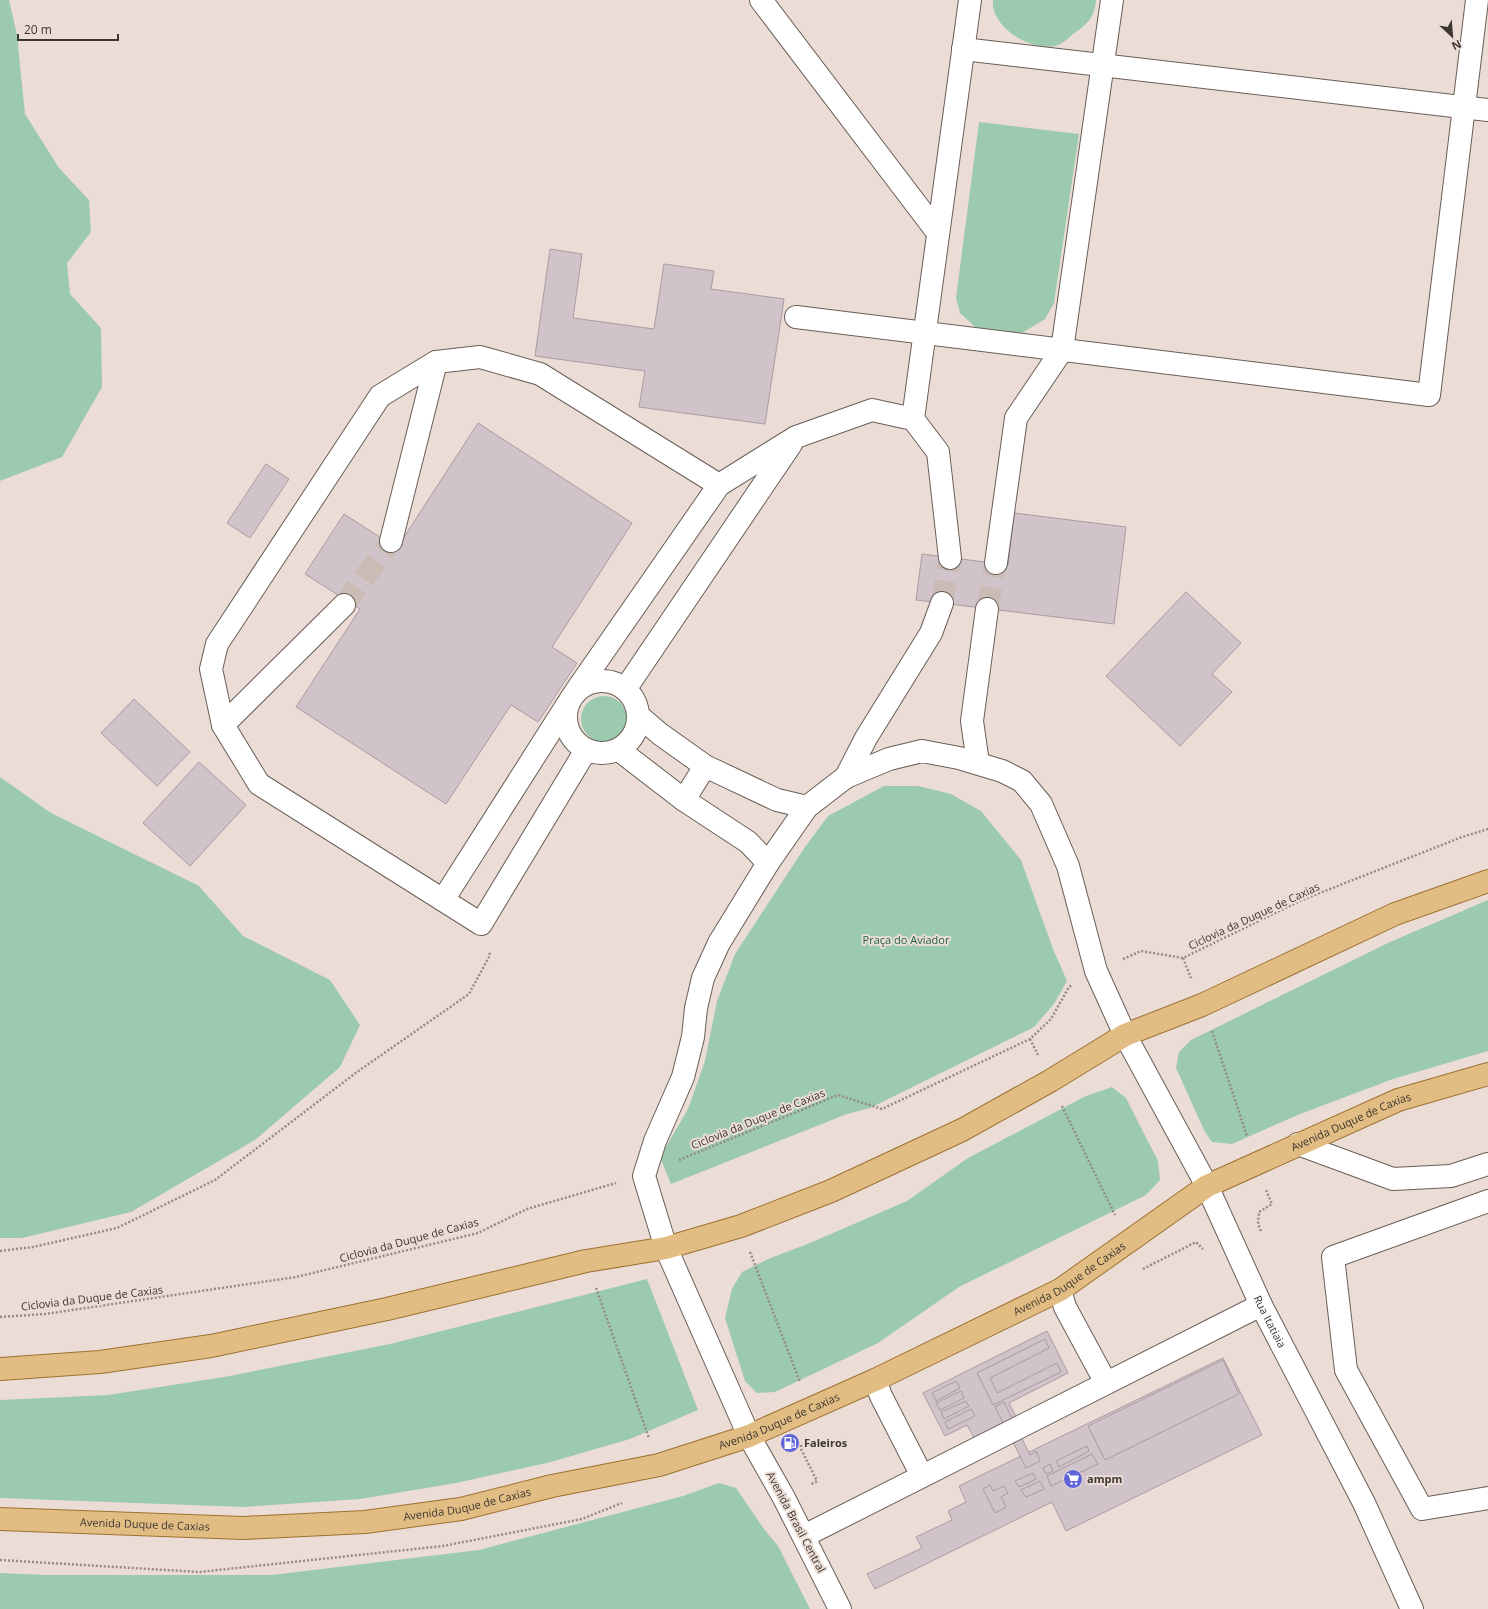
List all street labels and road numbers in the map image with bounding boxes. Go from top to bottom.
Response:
street label: Ciclovia da Duque de Caxias [1186,878,1322,953]
street label: Ciclovia da Duque de Caxias [689,1085,827,1152]
street label: Avenida Duque de Caxias [1288,1089,1413,1154]
street label: Ciclovia da Duque de Caxias [338,1214,480,1265]
street label: Avenida Duque de Caxias [1010,1238,1128,1319]
street label: Ciclovia da Duque de Caxias [20,1281,164,1314]
street label: Rua Itatiaia [1251,1293,1290,1350]
street label: Avenida Duque de Caxias [716,1389,842,1452]
street label: Avenida Brasil Central [763,1469,829,1575]
street label: Avenida Duque de Caxias [402,1484,532,1524]
street label: Avenida Duque de Caxias [80,1514,210,1534]

